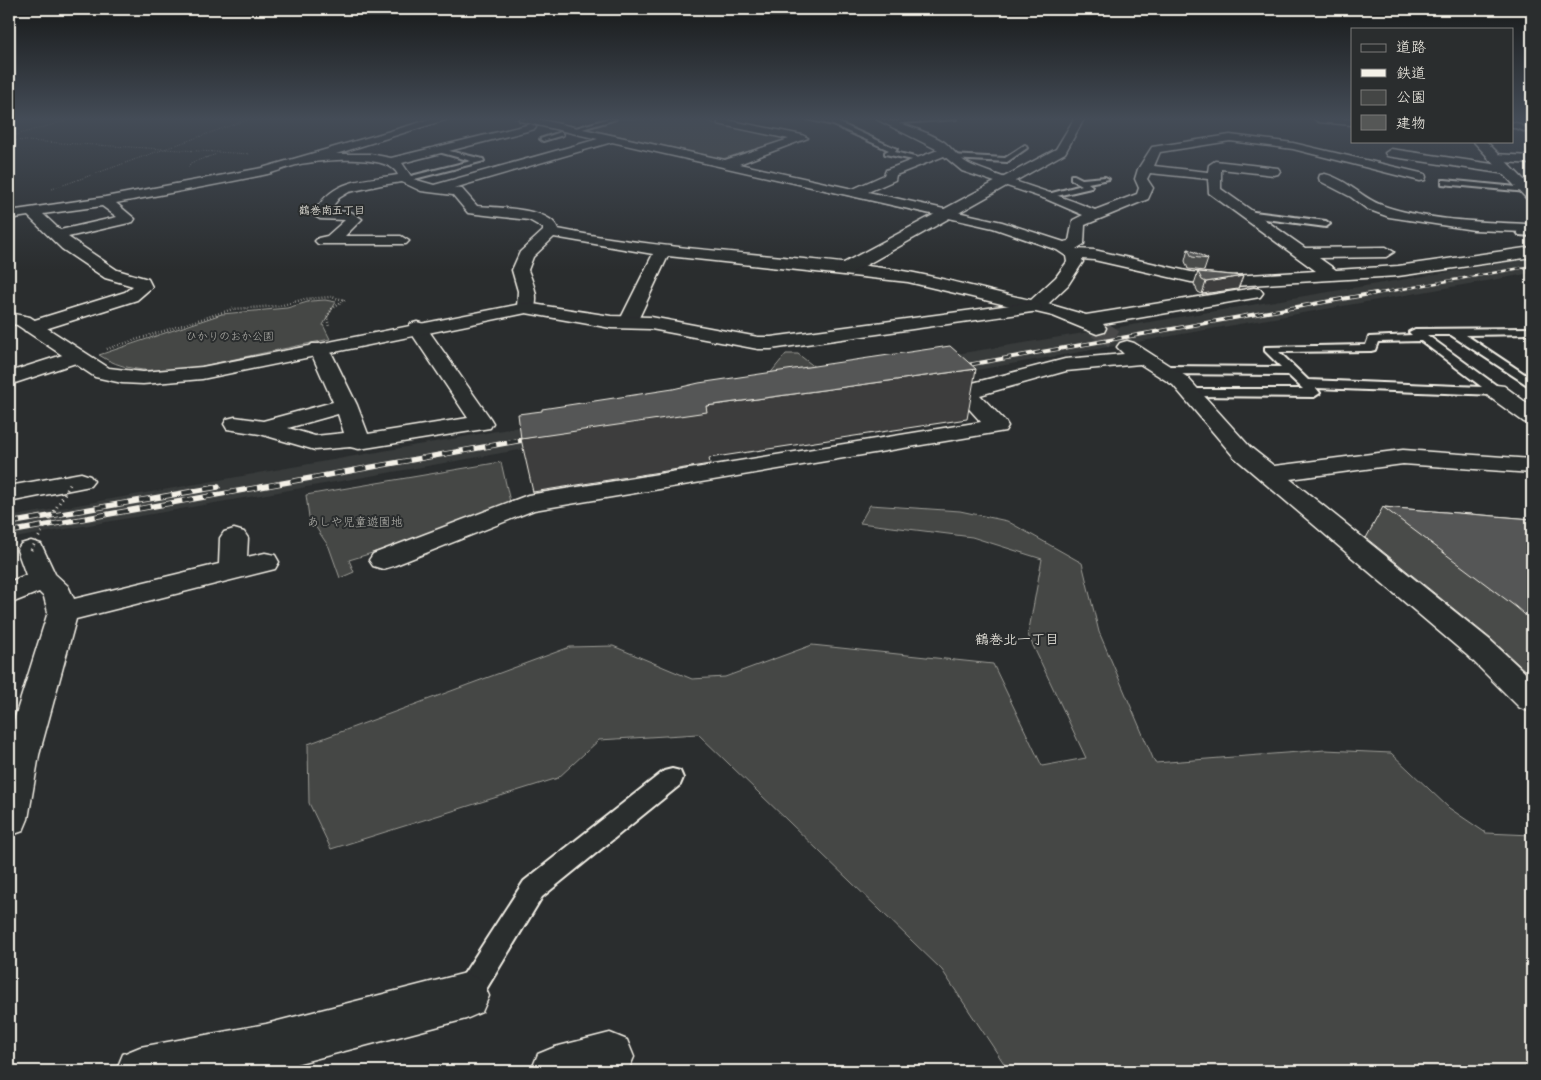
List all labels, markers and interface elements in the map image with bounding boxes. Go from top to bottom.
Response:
legend [1351,28,1514,142]
text: 道路 [1396,38,1426,57]
text: 鉄道 [1396,64,1426,83]
text: 公園 [1396,88,1426,107]
text: 建物 [1396,114,1426,133]
district label: 鶴巻南五丁目 [299,204,365,217]
park label: ひかりのおか公園 [186,330,274,343]
park label: あしや児童遊園地 [307,515,403,530]
district label: 鶴巻北一丁目 [975,631,1059,648]

